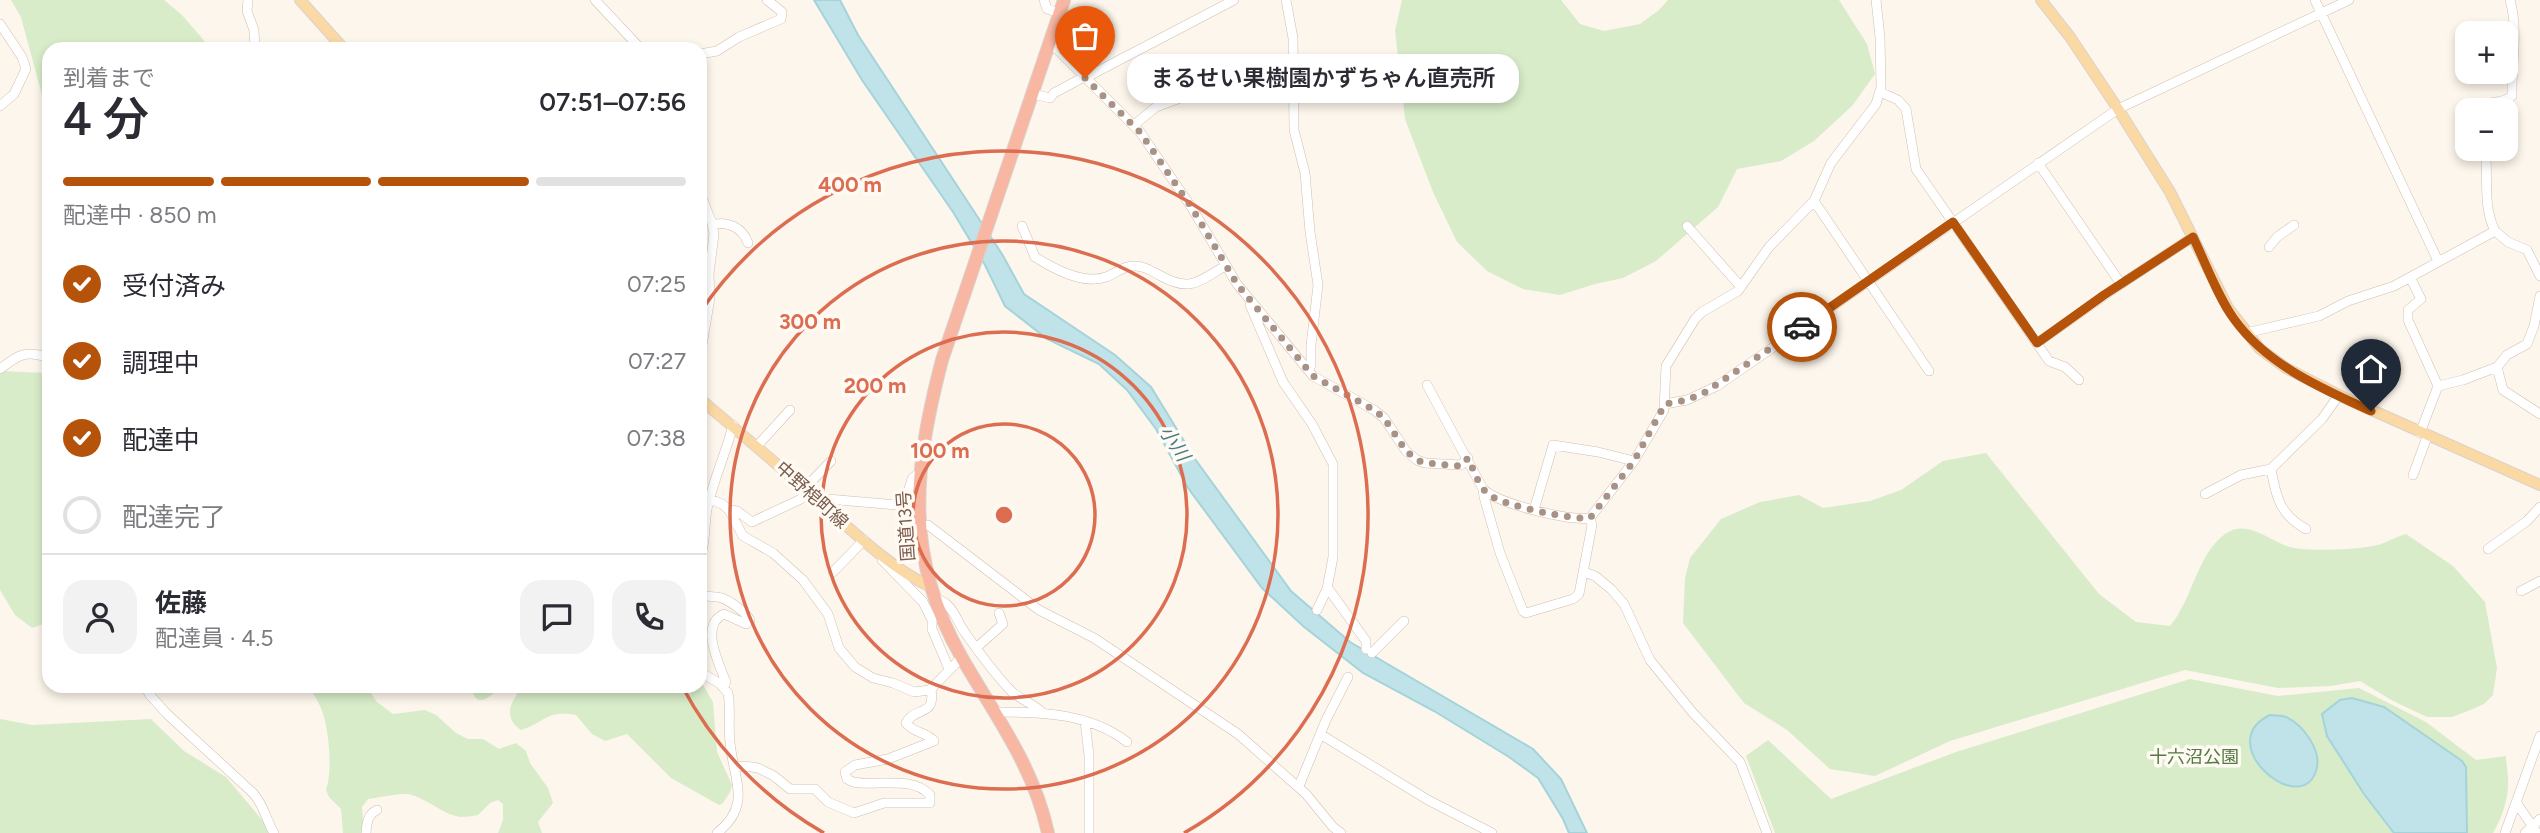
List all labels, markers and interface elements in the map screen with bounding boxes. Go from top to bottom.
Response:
pin [1055,6,1115,78]
icon: bag [1066,17,1104,55]
map controls [2455,21,2518,161]
button: + [2455,21,2518,84]
callout: まるせい果樹園かずちゃん直売所 [1127,54,1519,102]
text: 到着まで [63,64,155,92]
text: まるせい果樹園かずちゃん直売所 [1151,64,1496,92]
text: 07:51–07:56 [539,86,686,118]
text: 4 分 [63,91,149,147]
button: − [2455,98,2518,161]
text: 400 m [818,172,882,197]
text: 配達中 · 850 m [63,201,217,229]
icon: check [63,265,101,303]
text: 受付済み [122,270,226,302]
text: 07:25 [627,270,686,298]
courier [1767,292,1837,362]
icon: car [1783,308,1821,346]
text: 300 m [779,309,841,334]
pin [2341,339,2401,411]
icon: check [63,342,101,380]
text: 調理中 [122,347,200,379]
text: 07:27 [628,347,686,375]
icon: home [2352,350,2390,388]
text: 200 m [844,373,906,398]
icon: check [63,419,101,457]
water label: 小川 [1155,421,1196,467]
text: 配達中 [122,424,200,456]
text: 07:38 [626,424,686,452]
text: 100 m [910,438,970,463]
street label: 中野梍町線 [771,457,853,533]
street label: 国道13号 [893,490,919,562]
text: 配達完了 [122,501,226,533]
centre of rings [992,503,1016,527]
button: person [63,580,137,654]
button: chat [520,580,594,654]
button: phone [612,580,686,654]
text: 佐藤 [155,587,207,619]
text: 配達員 · 4.5 [155,624,274,652]
park label: 十六沼公園 [2149,746,2239,768]

